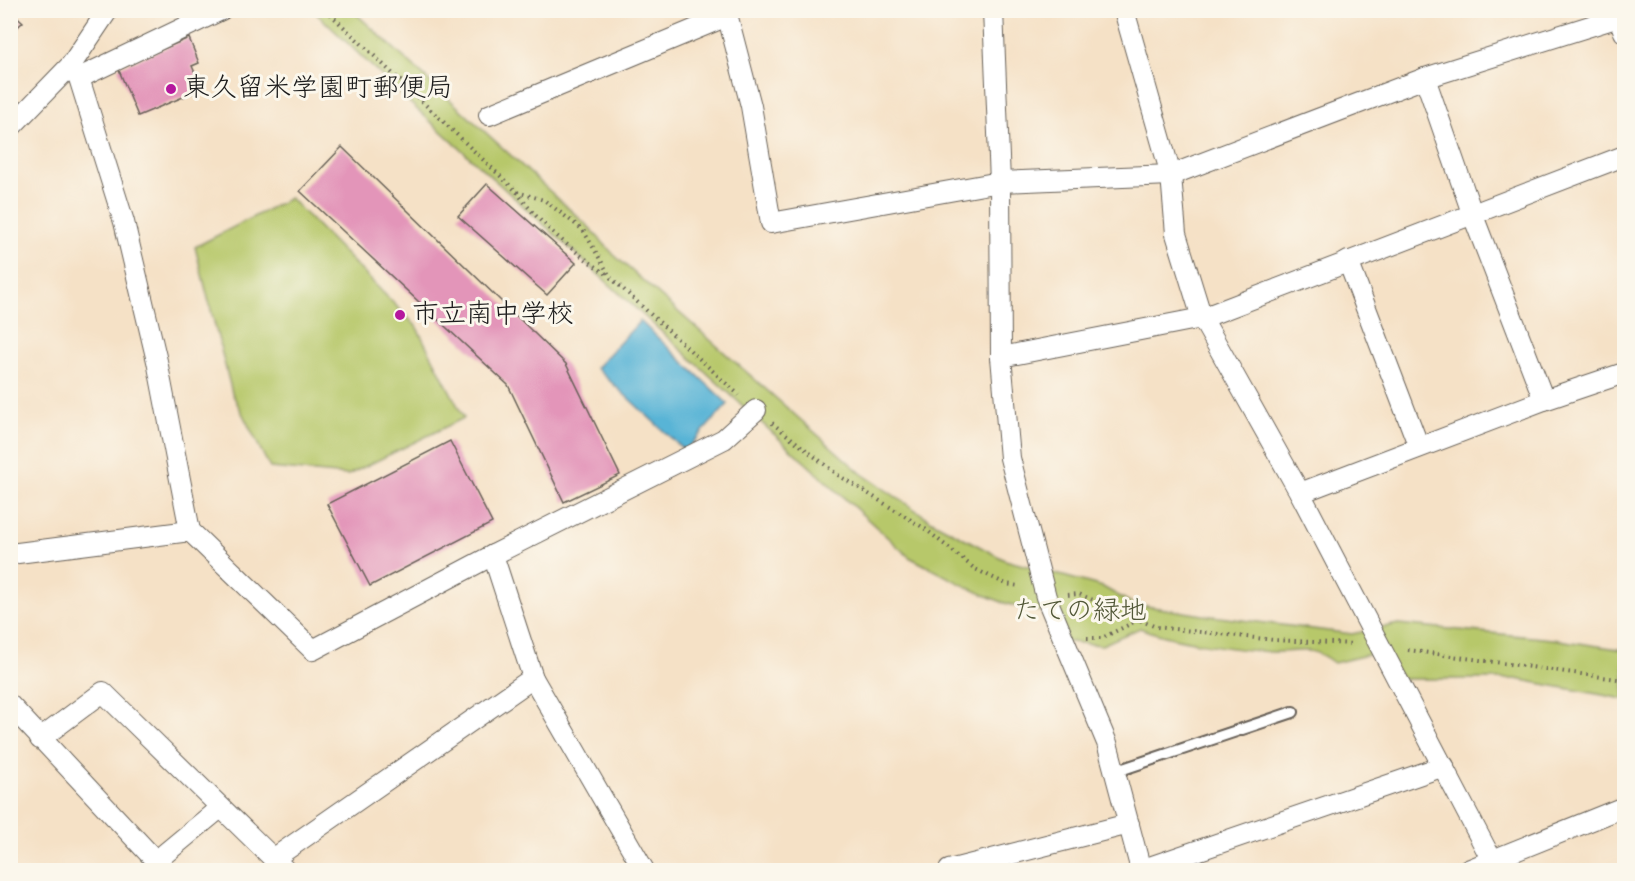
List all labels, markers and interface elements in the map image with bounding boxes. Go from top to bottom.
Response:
place label: 東久留米学園町郵便局 [183,70,453,109]
marker: 東久留米学園町郵便局 [164,82,178,96]
place label: 市立南中学校 [412,296,574,335]
marker: 市立南中学校 [393,308,407,322]
park label: たての緑地 [1013,593,1147,632]

